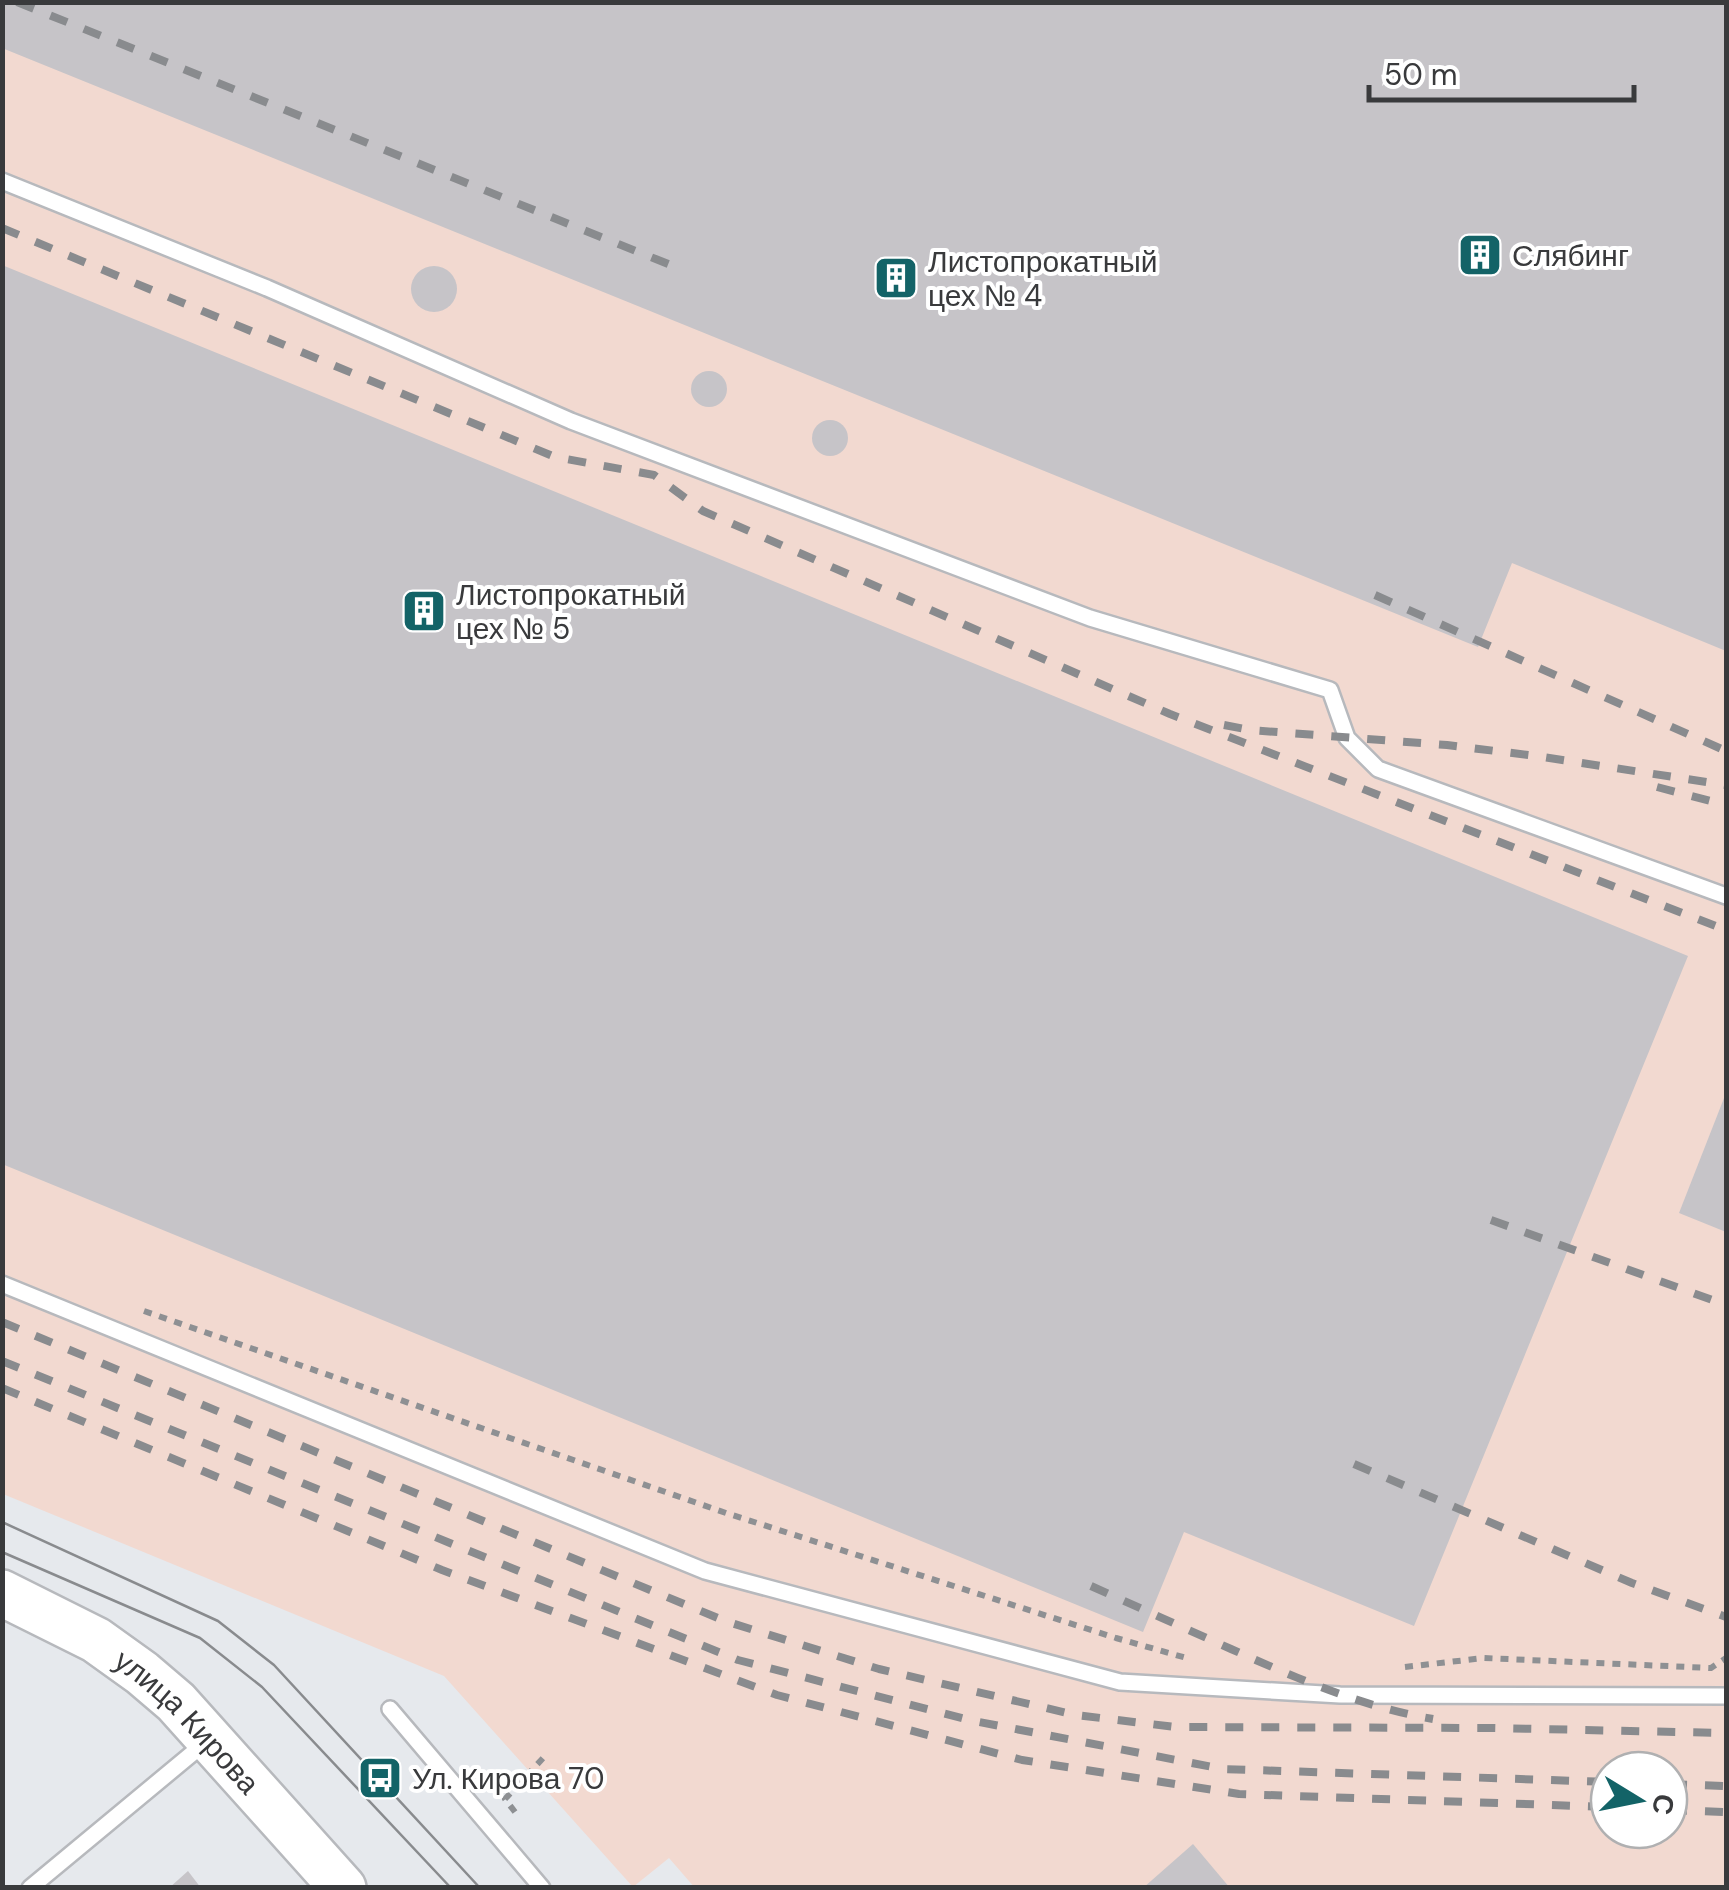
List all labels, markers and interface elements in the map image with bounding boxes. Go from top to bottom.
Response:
scale bar [1369,40,1634,102]
text: 50 m [1384,55,1458,94]
building icon: Слябинг [1457,232,1503,278]
place label: Слябинг [1512,236,1629,275]
place label: Листопрокатный цех № 4 [928,242,1158,315]
building icon: Листопрокатный цех № 4 [873,255,919,301]
place label: Листопрокатный цех № 5 [456,575,686,648]
building icon: Листопрокатный цех № 5 [401,588,447,634]
street label: улица Кирова [107,1640,269,1802]
north arrow [1589,1750,1689,1850]
bus stop icon: Ул. Кирова 70 [357,1755,403,1801]
place label: Ул. Кирова 70 [412,1759,604,1798]
text: С [1643,1791,1683,1817]

